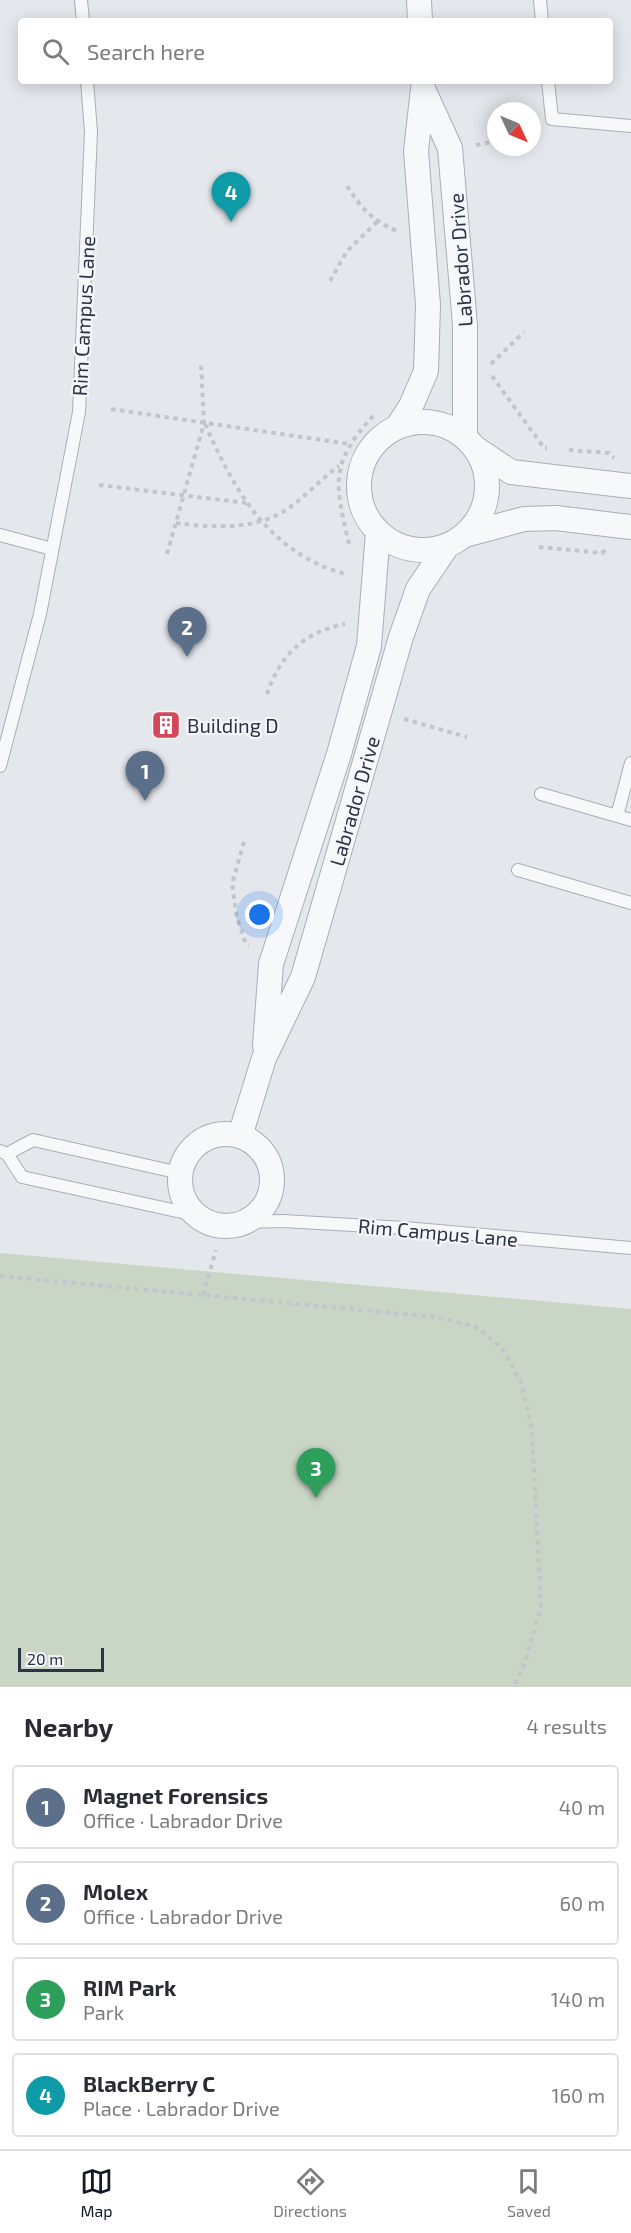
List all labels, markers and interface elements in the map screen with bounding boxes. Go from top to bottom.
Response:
search box [18,18,613,84]
icon: search [39,35,72,68]
text: Search here [87,38,205,64]
north arrow [487,102,541,156]
pin: 4 [212,172,250,222]
street label: Labrador Drive [443,192,477,328]
street label: Rim Campus Lane [67,235,99,397]
pin: 2 [168,608,207,657]
building icon: Building D [150,709,182,741]
place label: Building D [187,713,279,737]
street label: Labrador Drive [324,733,384,869]
pin: 1 [126,752,164,801]
your location [245,900,274,929]
street label: Rim Campus Lane [357,1213,519,1251]
pin: 3 [296,1448,336,1498]
scale bar [18,1645,104,1672]
text: 20 m [27,1649,63,1668]
text: Nearby [24,1711,113,1742]
text: 4 results [527,1714,607,1738]
text: Magnet Forensics [83,1782,268,1808]
text: 1 [41,1795,50,1819]
text: 40 m [559,1795,605,1819]
text: Office · Labrador Drive [83,1808,283,1832]
text: Molex [83,1878,148,1904]
text: 2 [40,1891,51,1915]
text: 60 m [560,1891,605,1915]
text: Office · Labrador Drive [83,1904,283,1928]
text: RIM Park [83,1974,176,2000]
text: 3 [40,1987,51,2011]
text: 140 m [551,1987,605,2011]
text: Park [83,2000,124,2024]
text: BlackBerry C [83,2070,215,2096]
text: 4 [39,2083,52,2107]
text: 160 m [552,2083,605,2107]
text: Place · Labrador Drive [83,2096,280,2120]
tab: Map [80,2165,113,2220]
tab: Directions [273,2165,347,2220]
tab: Saved [507,2165,551,2220]

